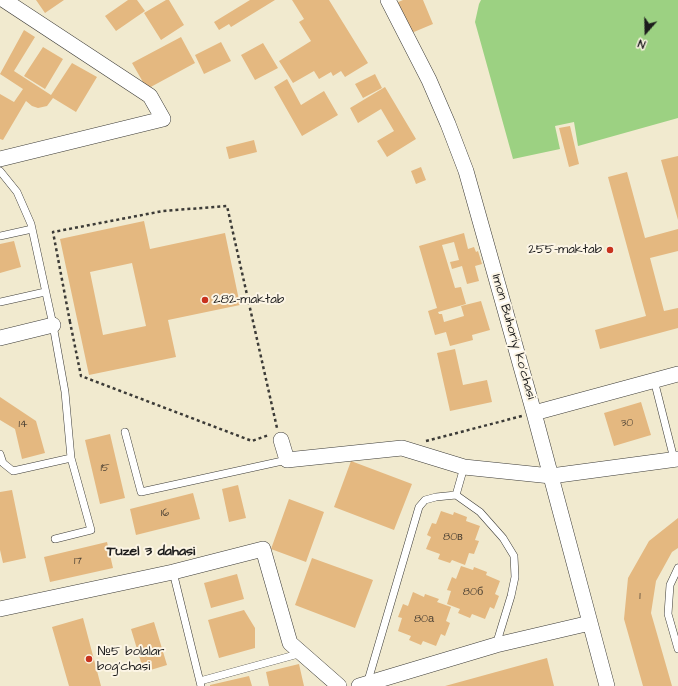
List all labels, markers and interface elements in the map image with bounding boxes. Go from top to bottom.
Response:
north arrow [626,12,666,52]
text: N [636,36,648,52]
place label: 255-maktab [528,242,602,258]
marker: 255-maktab [605,245,615,255]
street label: Imon Buhoriy ko'chasi [488,273,538,401]
place label: 282-maktab [213,292,284,308]
marker: 282-maktab [200,295,210,305]
house number: 30 [621,417,633,431]
house number: 14 [19,418,27,432]
house number: 15 [100,462,110,476]
house number: 16 [161,507,169,521]
house number: 80в [443,531,463,545]
district label: Tuzel 3 dahasi [107,544,195,560]
house number: 17 [74,555,82,569]
house number: 80б [463,586,483,600]
house number: 1 [639,590,641,604]
house number: 80а [414,613,434,627]
place label: №5 bolalar bog'chasi [97,644,164,675]
marker: №5 bolalar bog'chasi [84,654,94,664]

